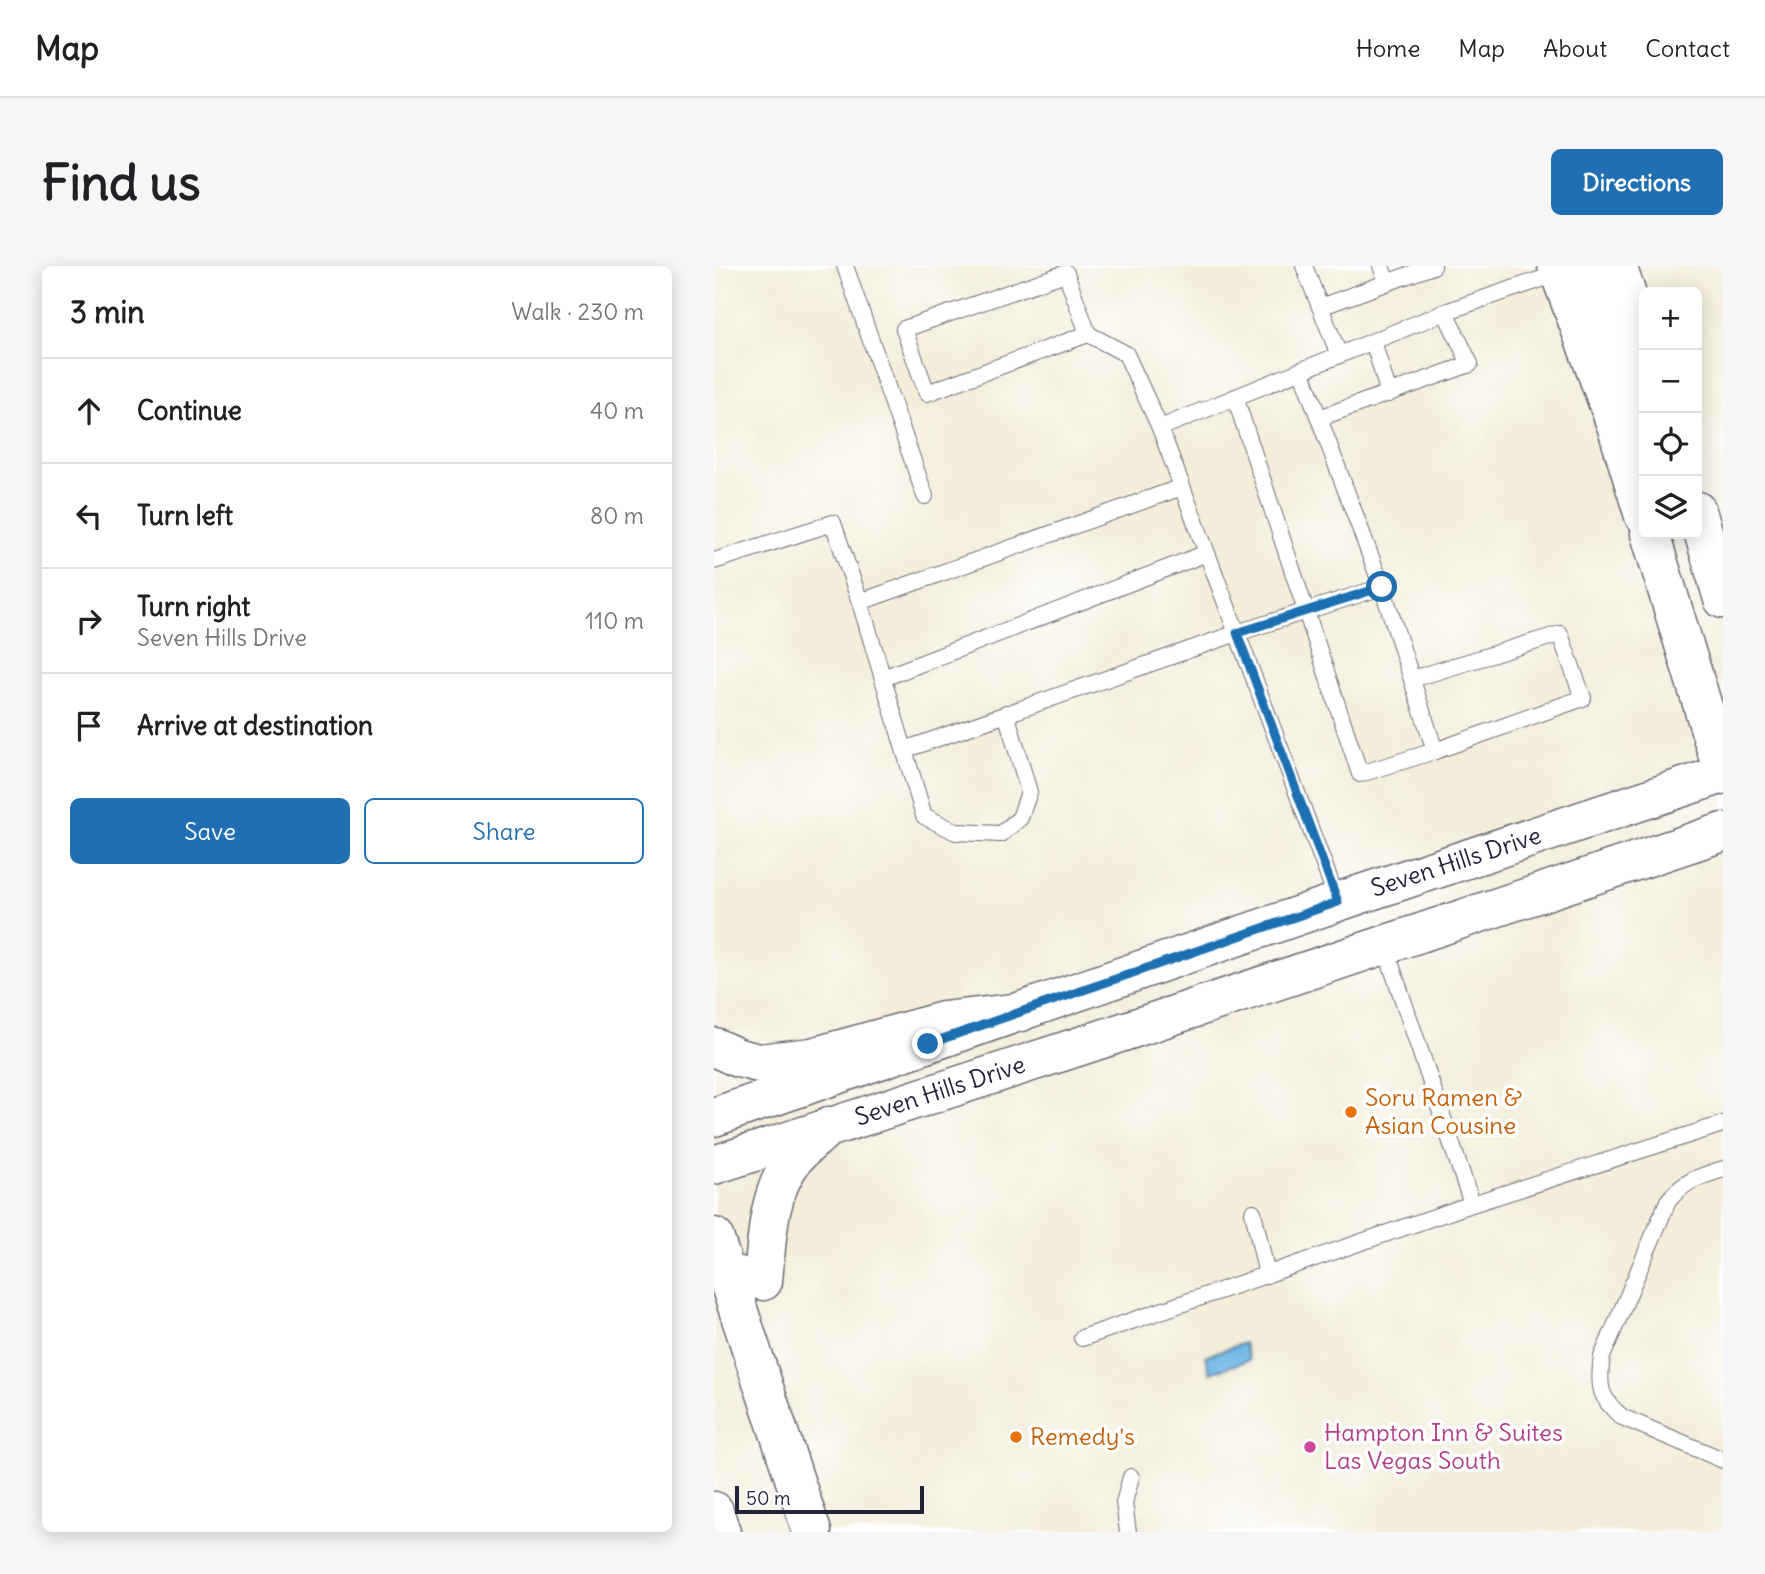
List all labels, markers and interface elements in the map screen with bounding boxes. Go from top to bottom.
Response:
text: Map [35,27,99,69]
text: Home [1356,33,1420,63]
text: Map [1458,33,1505,63]
text: About [1543,33,1607,63]
text: Contact [1645,33,1730,63]
button: Directions [1551,149,1723,215]
text: Find us [42,152,200,213]
map controls [1639,287,1702,539]
button: + [1639,287,1702,350]
text: 3 min [70,293,145,331]
text: Walk · 230 m [511,297,644,326]
button: − [1639,350,1702,413]
icon: ahead [70,392,108,430]
text: Continue [137,394,242,427]
text: 40 m [590,396,644,425]
button: locate [1639,413,1702,476]
button: layers [1639,476,1702,539]
icon: left [70,497,108,535]
text: Turn left [137,499,233,532]
text: 80 m [590,501,644,530]
route start [1366,571,1397,602]
text: Turn right [137,590,250,623]
icon: right [70,602,108,640]
text: 110 m [585,606,644,635]
text: Seven Hills Drive [137,623,307,652]
icon: arrive [70,707,108,745]
text: Arrive at destination [137,709,373,742]
button: Save [70,798,350,864]
button: Share [364,798,644,864]
street label: Seven Hills Drive [1367,819,1545,903]
route end [912,1028,943,1059]
street label: Seven Hills Drive [851,1048,1029,1132]
place label: Soru Ramen & Asian Cousine [1365,1082,1522,1140]
marker: Soru Ramen & Asian Cousine [1343,1104,1359,1120]
place label: Hampton Inn & Suites Las Vegas South [1324,1417,1563,1475]
place label: Remedy's [1030,1421,1135,1451]
marker: Remedy's [1008,1429,1024,1445]
marker: Hampton Inn & Suites Las Vegas South [1302,1439,1318,1455]
scale bar [735,1483,924,1515]
text: 50 m [746,1486,791,1510]

